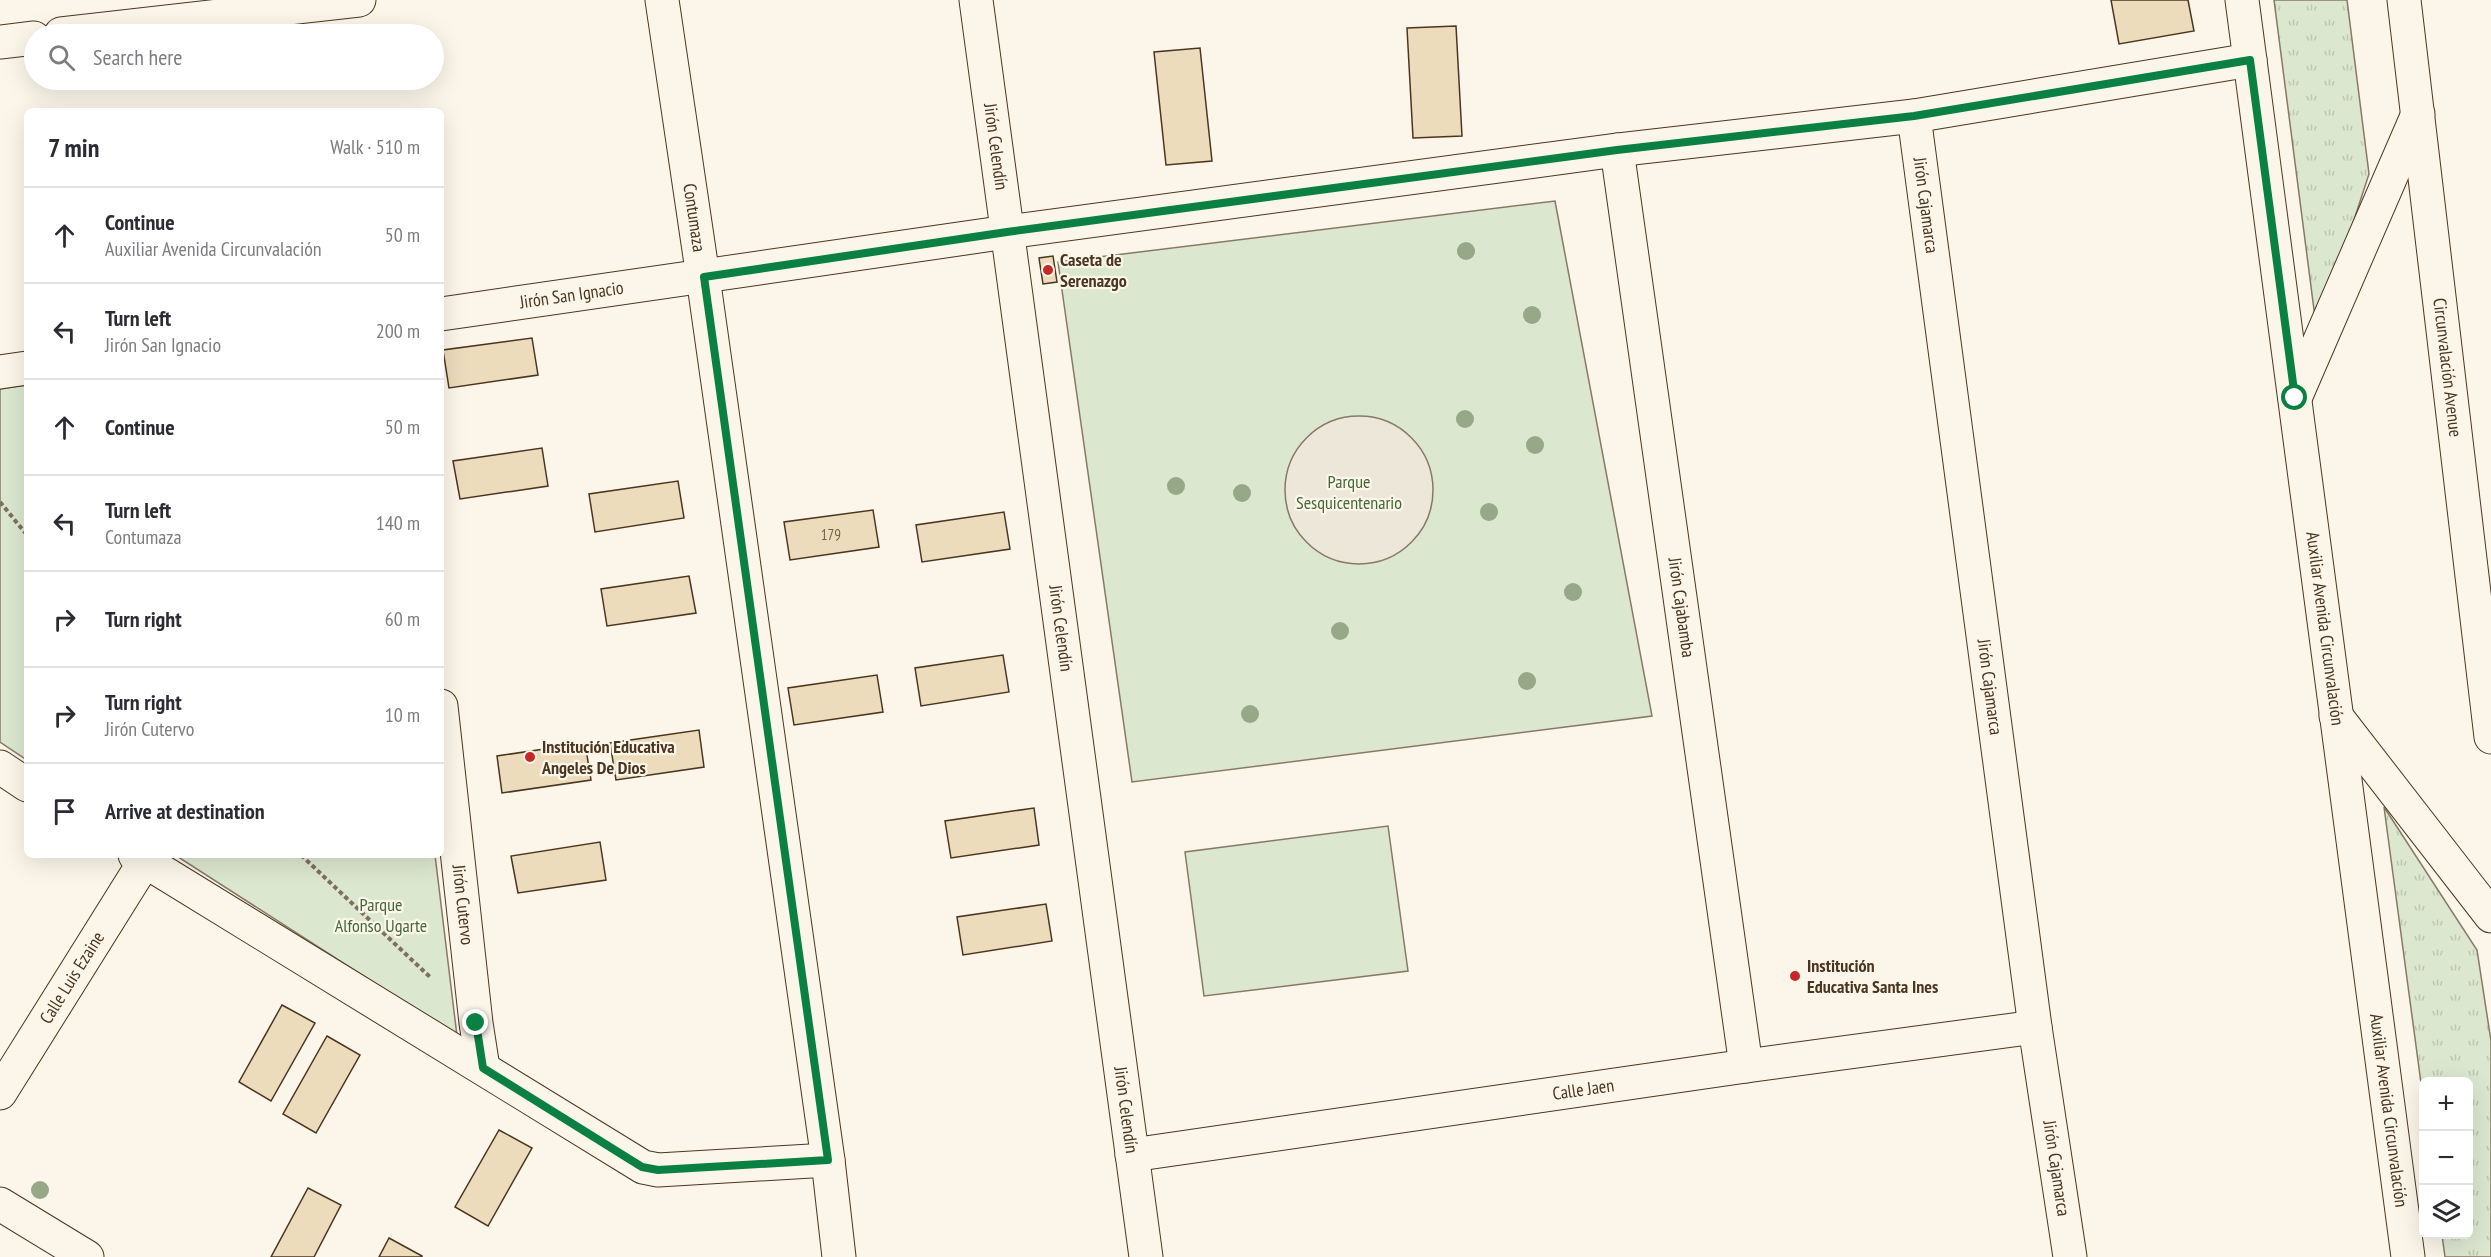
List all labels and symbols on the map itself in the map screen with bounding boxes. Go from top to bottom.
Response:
street label: Jirón Celendín [979,101,1014,191]
street label: Jirón Cajamarca [1908,155,1944,254]
street label: Contumaza [678,182,711,253]
place label: Caseta de Serenazgo [1060,248,1127,292]
marker: Caseta de Serenazgo [1041,263,1055,277]
street label: Jirón San Ignacio [517,276,625,314]
street label: Circunvalación Avenue [2428,297,2467,438]
route start [2281,384,2307,410]
park label: Parque Sesquicentenario [1296,470,1402,514]
house number: 179 [821,525,841,544]
street label: Auxiliar Avenida Circunvalación [2301,530,2350,727]
street label: Jirón Cajabamba [1663,555,1700,659]
street label: Jirón Celendín [1044,583,1079,673]
street label: Jirón Cajamarca [1972,637,2008,736]
place label: Institución Educativa Angeles De Dios [541,735,675,779]
marker: Institución Educativa Angeles De Dios [523,750,537,764]
street label: Jirón Cutervo [447,862,479,946]
park label: Parque Alfonso Ugarte [335,893,427,937]
street label: Calle Luis Ezaine [34,927,109,1028]
place label: Institución Educativa Santa Ines [1807,954,1938,998]
marker: Institución Educativa Santa Ines [1788,969,1802,983]
route end [462,1009,488,1035]
street label: Auxiliar Avenida Circunvalación [2365,1012,2413,1209]
street label: Jirón Celendín [1109,1064,1144,1155]
street label: Calle Jaen [1551,1073,1615,1105]
street label: Jirón Cajamarca [2038,1118,2076,1218]

